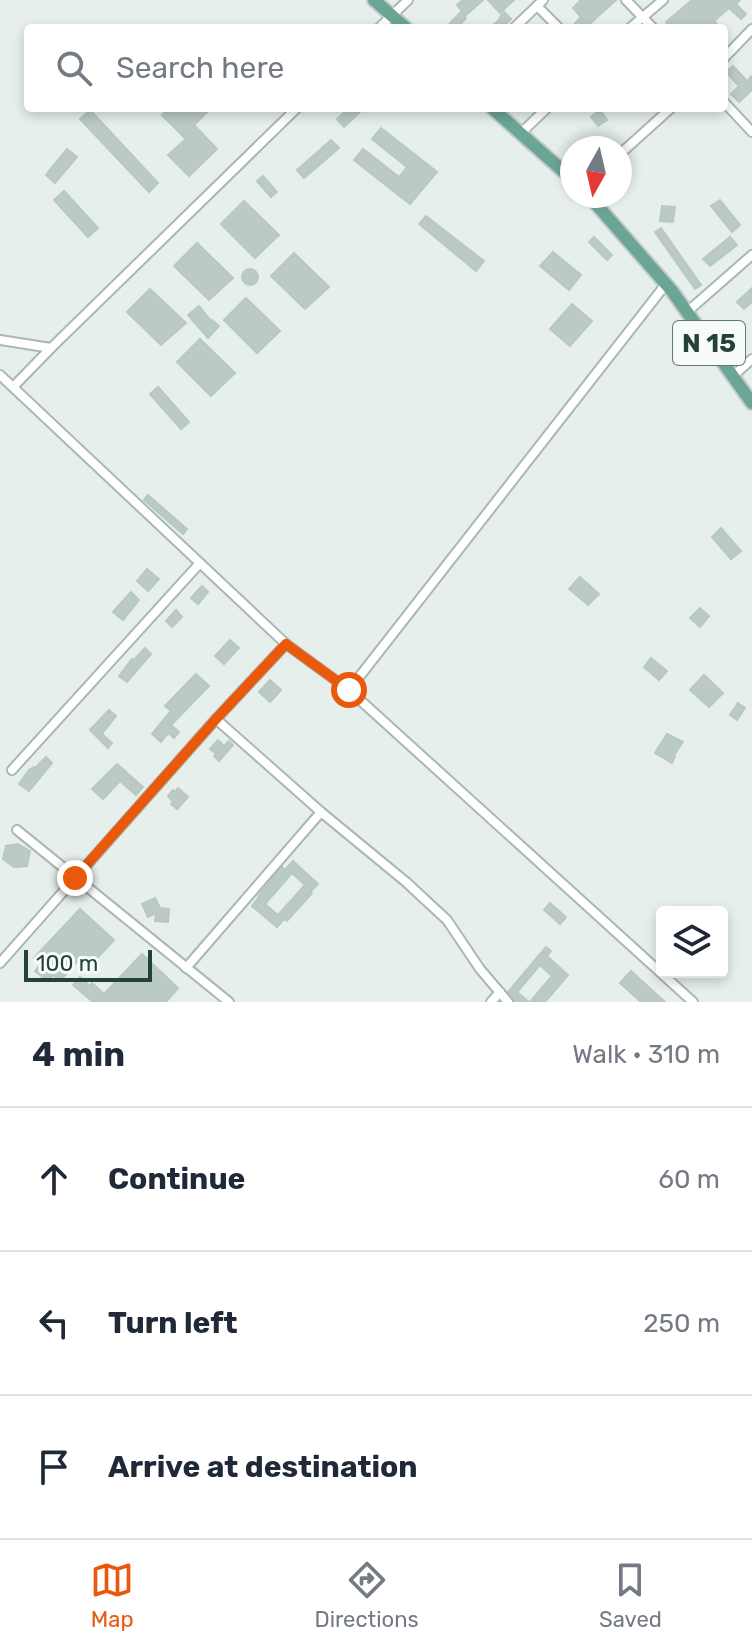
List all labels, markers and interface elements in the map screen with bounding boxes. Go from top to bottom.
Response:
search box [24,24,728,112]
icon: search [52,46,96,90]
text: Search here [116,50,284,86]
north arrow [560,136,632,208]
road number: N 15 [673,321,745,365]
route start [331,672,367,708]
route end [57,860,93,896]
map controls [656,906,728,978]
button: layers [656,906,728,978]
scale bar [24,946,152,982]
text: 100 m [36,950,98,977]
text: 4 min [32,1034,125,1075]
text: Walk · 310 m [572,1039,720,1070]
icon: ahead [32,1157,76,1201]
text: Continue [108,1161,245,1197]
text: 60 m [658,1164,720,1195]
icon: left [32,1301,76,1345]
text: Turn left [108,1305,238,1341]
text: 250 m [643,1308,720,1339]
icon: arrive [32,1445,76,1489]
text: Arrive at destination [108,1449,418,1485]
tab: Map [90,1558,134,1633]
tab: Directions [314,1558,419,1633]
tab: Saved [599,1558,662,1633]

